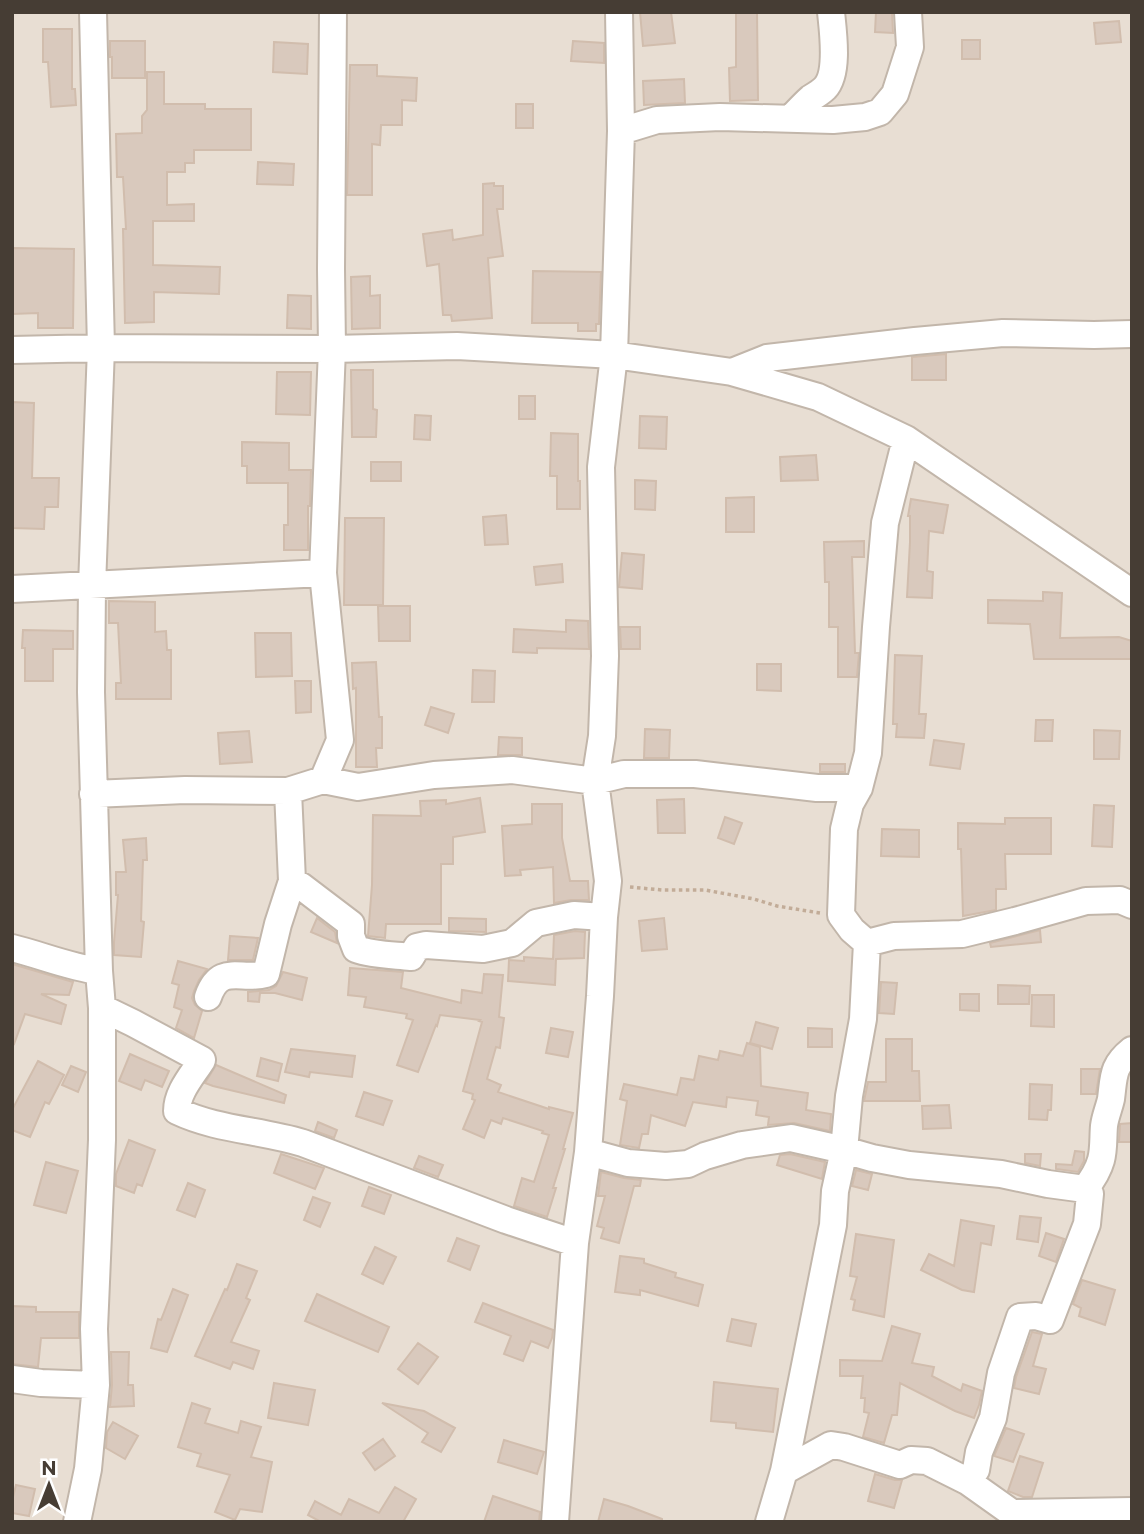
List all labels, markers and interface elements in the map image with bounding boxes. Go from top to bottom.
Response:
north arrow [14,1450,84,1520]
text: N [41,1457,57,1480]

